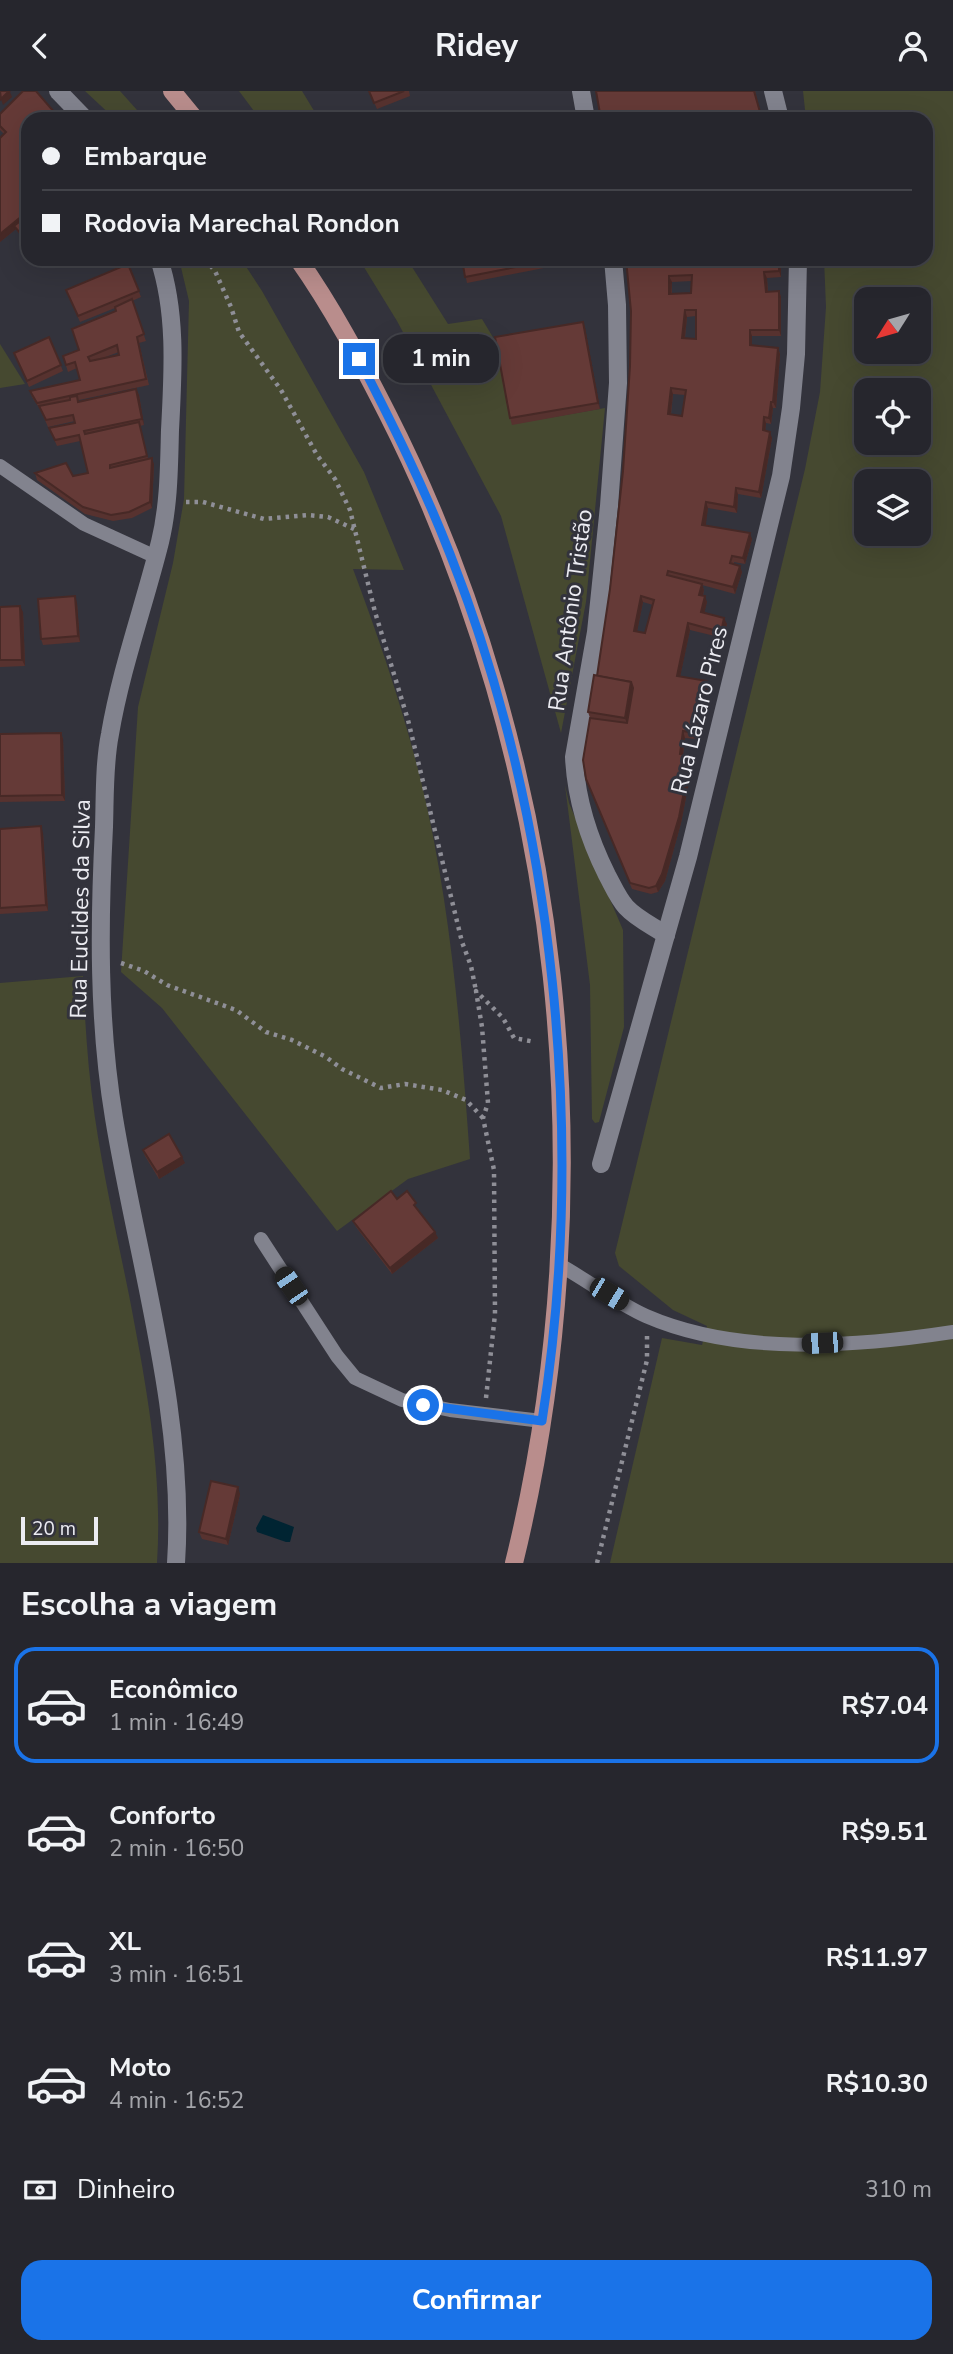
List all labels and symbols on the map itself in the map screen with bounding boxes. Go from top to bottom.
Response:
north arrow [854,287,931,364]
callout: 1 min [384,335,499,383]
route end [343,343,375,375]
street label: Rua Antônio Tristão [541,507,600,713]
street label: Rua Lázaro Pires [664,623,735,797]
street label: Rua Euclides da Silva [63,799,98,1019]
car [271,1263,312,1309]
car [586,1274,633,1314]
car [801,1331,844,1355]
route start [407,1389,439,1421]
scale bar [21,1514,98,1546]

